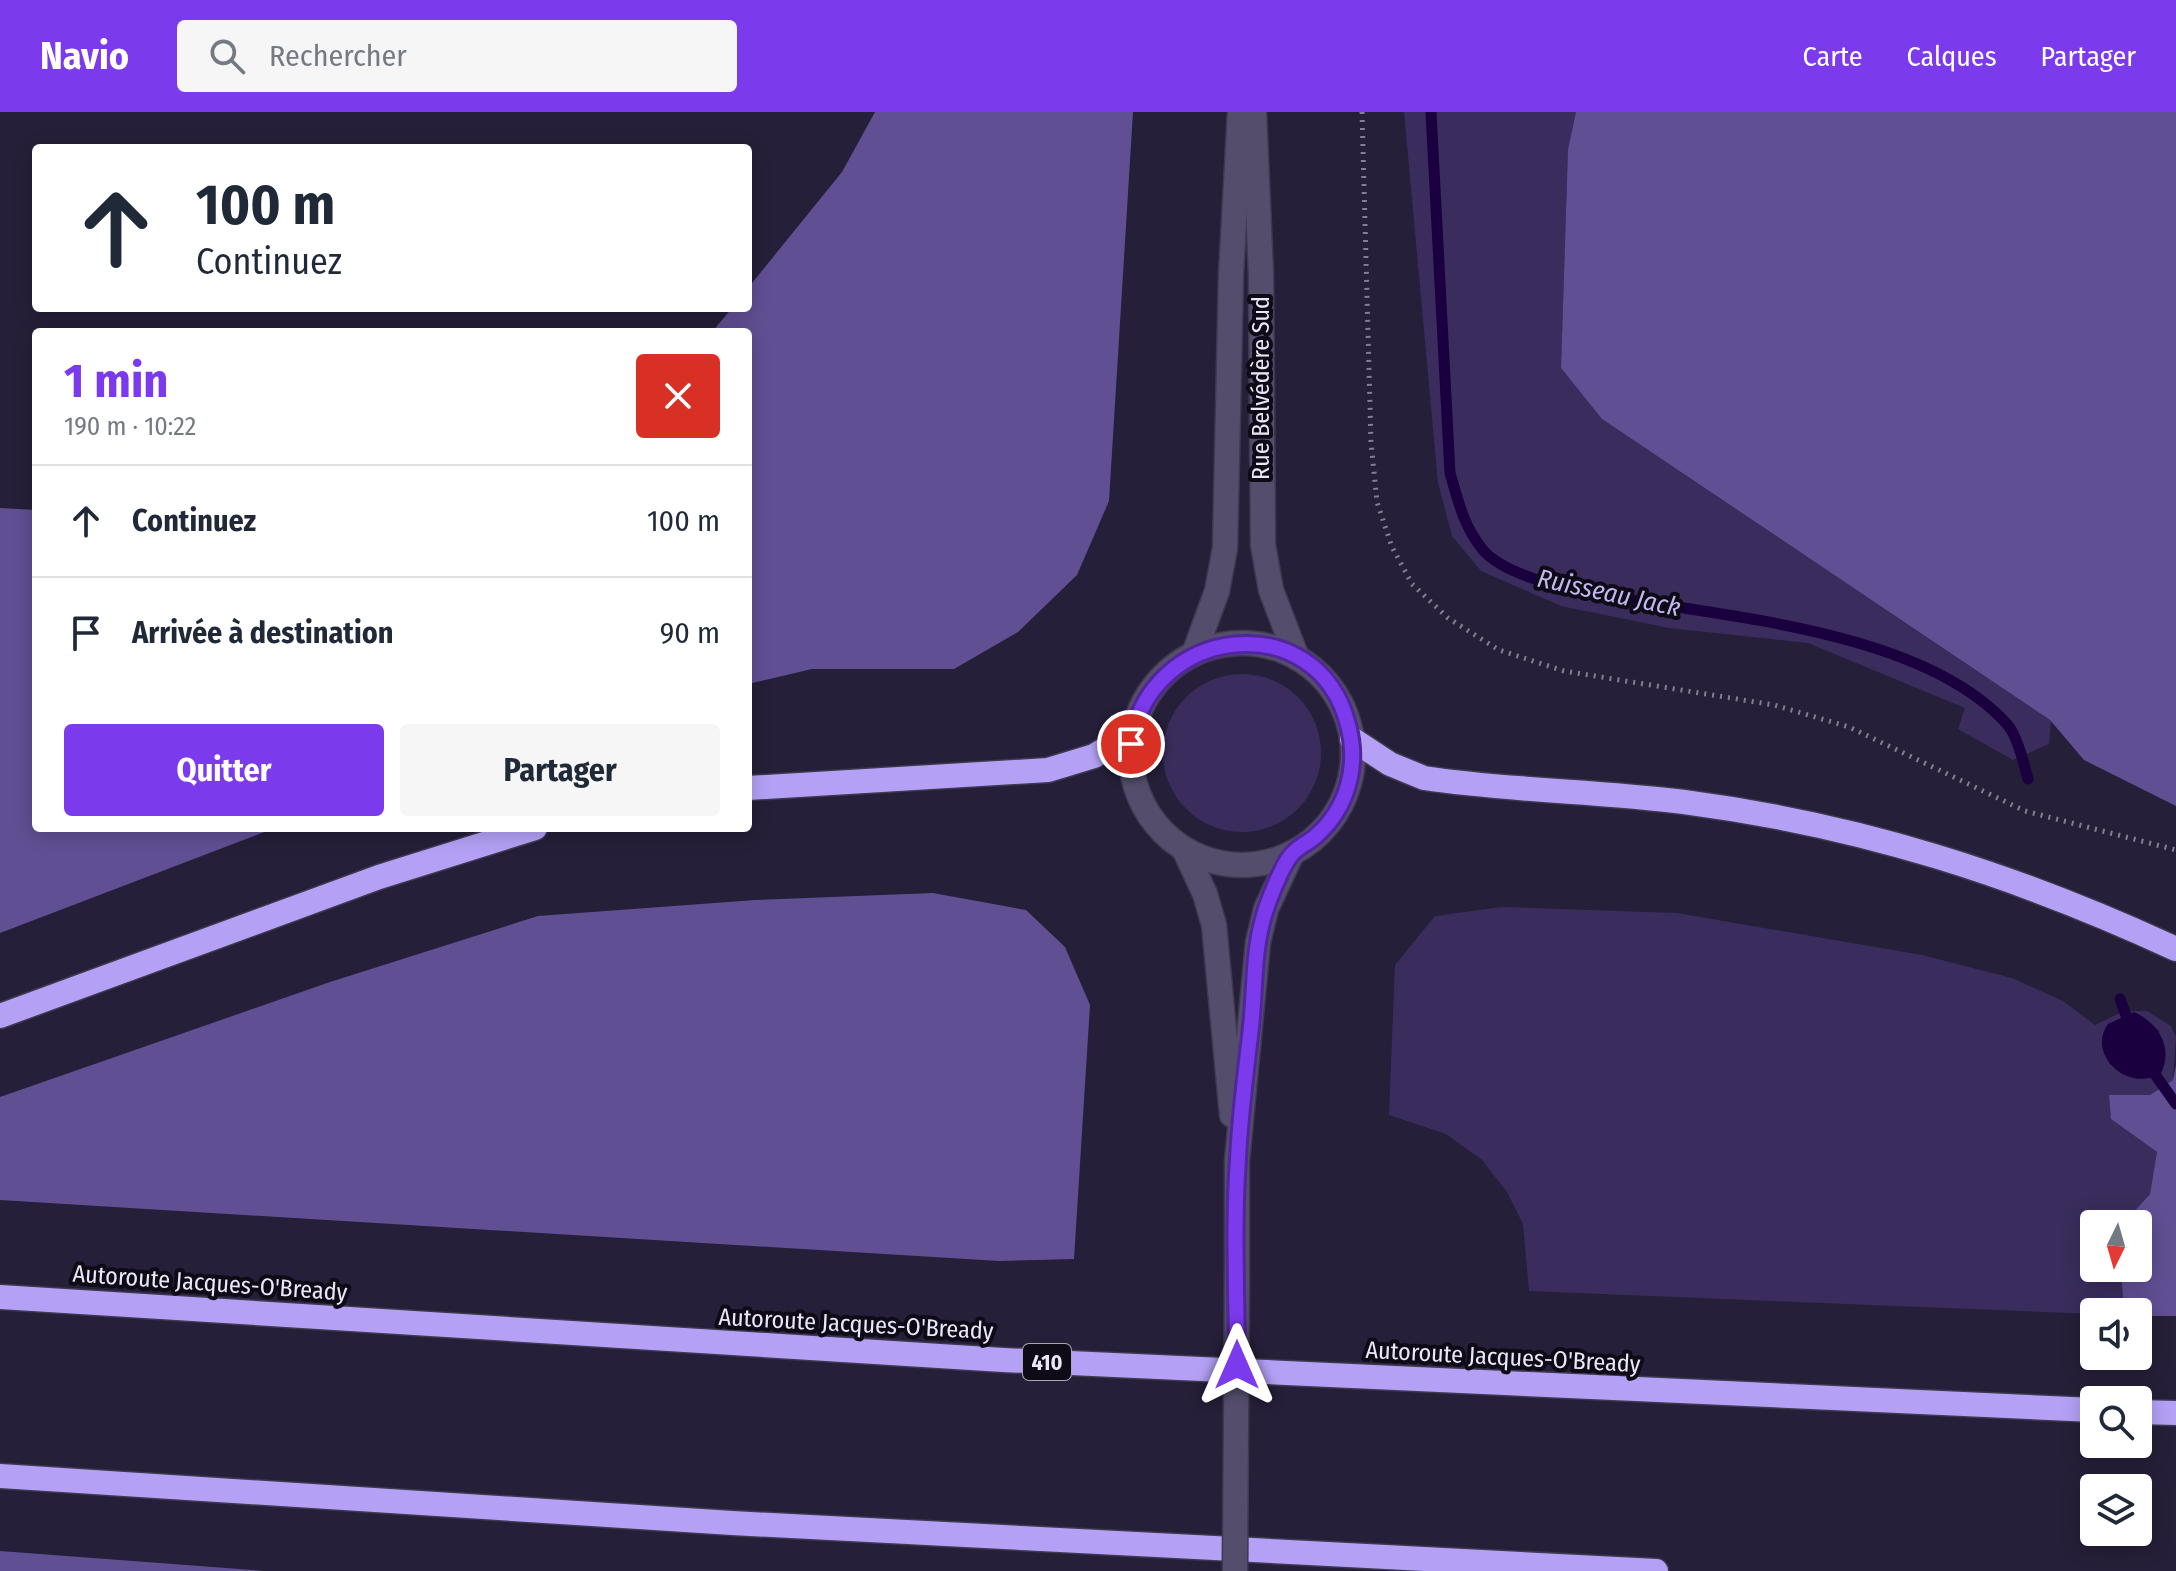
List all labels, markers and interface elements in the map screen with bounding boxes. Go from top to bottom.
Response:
search box [177,20,737,92]
text: Navio [40,33,129,79]
icon: search [205,34,249,78]
text: Rechercher [269,38,407,74]
text: Carte [1803,40,1863,73]
text: Calques [1907,40,1997,73]
text: Partager [2041,40,2136,73]
text: 100 m [196,172,335,239]
icon: ahead [64,176,168,280]
text: Continuez [196,240,342,284]
street label: Rue Belvédère Sud [1247,296,1275,480]
text: 1 min [64,352,169,410]
button: close [636,354,720,438]
text: 190 m · 10:22 [64,411,196,442]
icon: ahead [64,499,108,543]
text: Continuez [132,503,256,539]
text: 100 m [647,503,720,539]
water label: Ruisseau Jack [1535,563,1684,623]
icon: arrive [64,611,108,655]
text: Arrivée à destination [132,615,393,651]
text: 90 m [660,615,720,651]
pin [1097,710,1165,778]
icon: arrive [1109,722,1153,766]
button: Quitter [64,724,384,816]
button: Partager [400,724,720,816]
north arrow [2080,1210,2152,1282]
map controls [2080,1210,2152,1546]
street label: Autoroute Jacques-O'Bready [72,1259,349,1307]
button: sound [2080,1298,2152,1370]
street label: Autoroute Jacques-O'Bready [718,1303,994,1345]
position arrow [1195,1323,1279,1407]
street label: Autoroute Jacques-O'Bready [1365,1336,1641,1378]
road number: 410 [1023,1344,1071,1380]
button: search [2080,1386,2152,1458]
button: layers [2080,1474,2152,1546]

